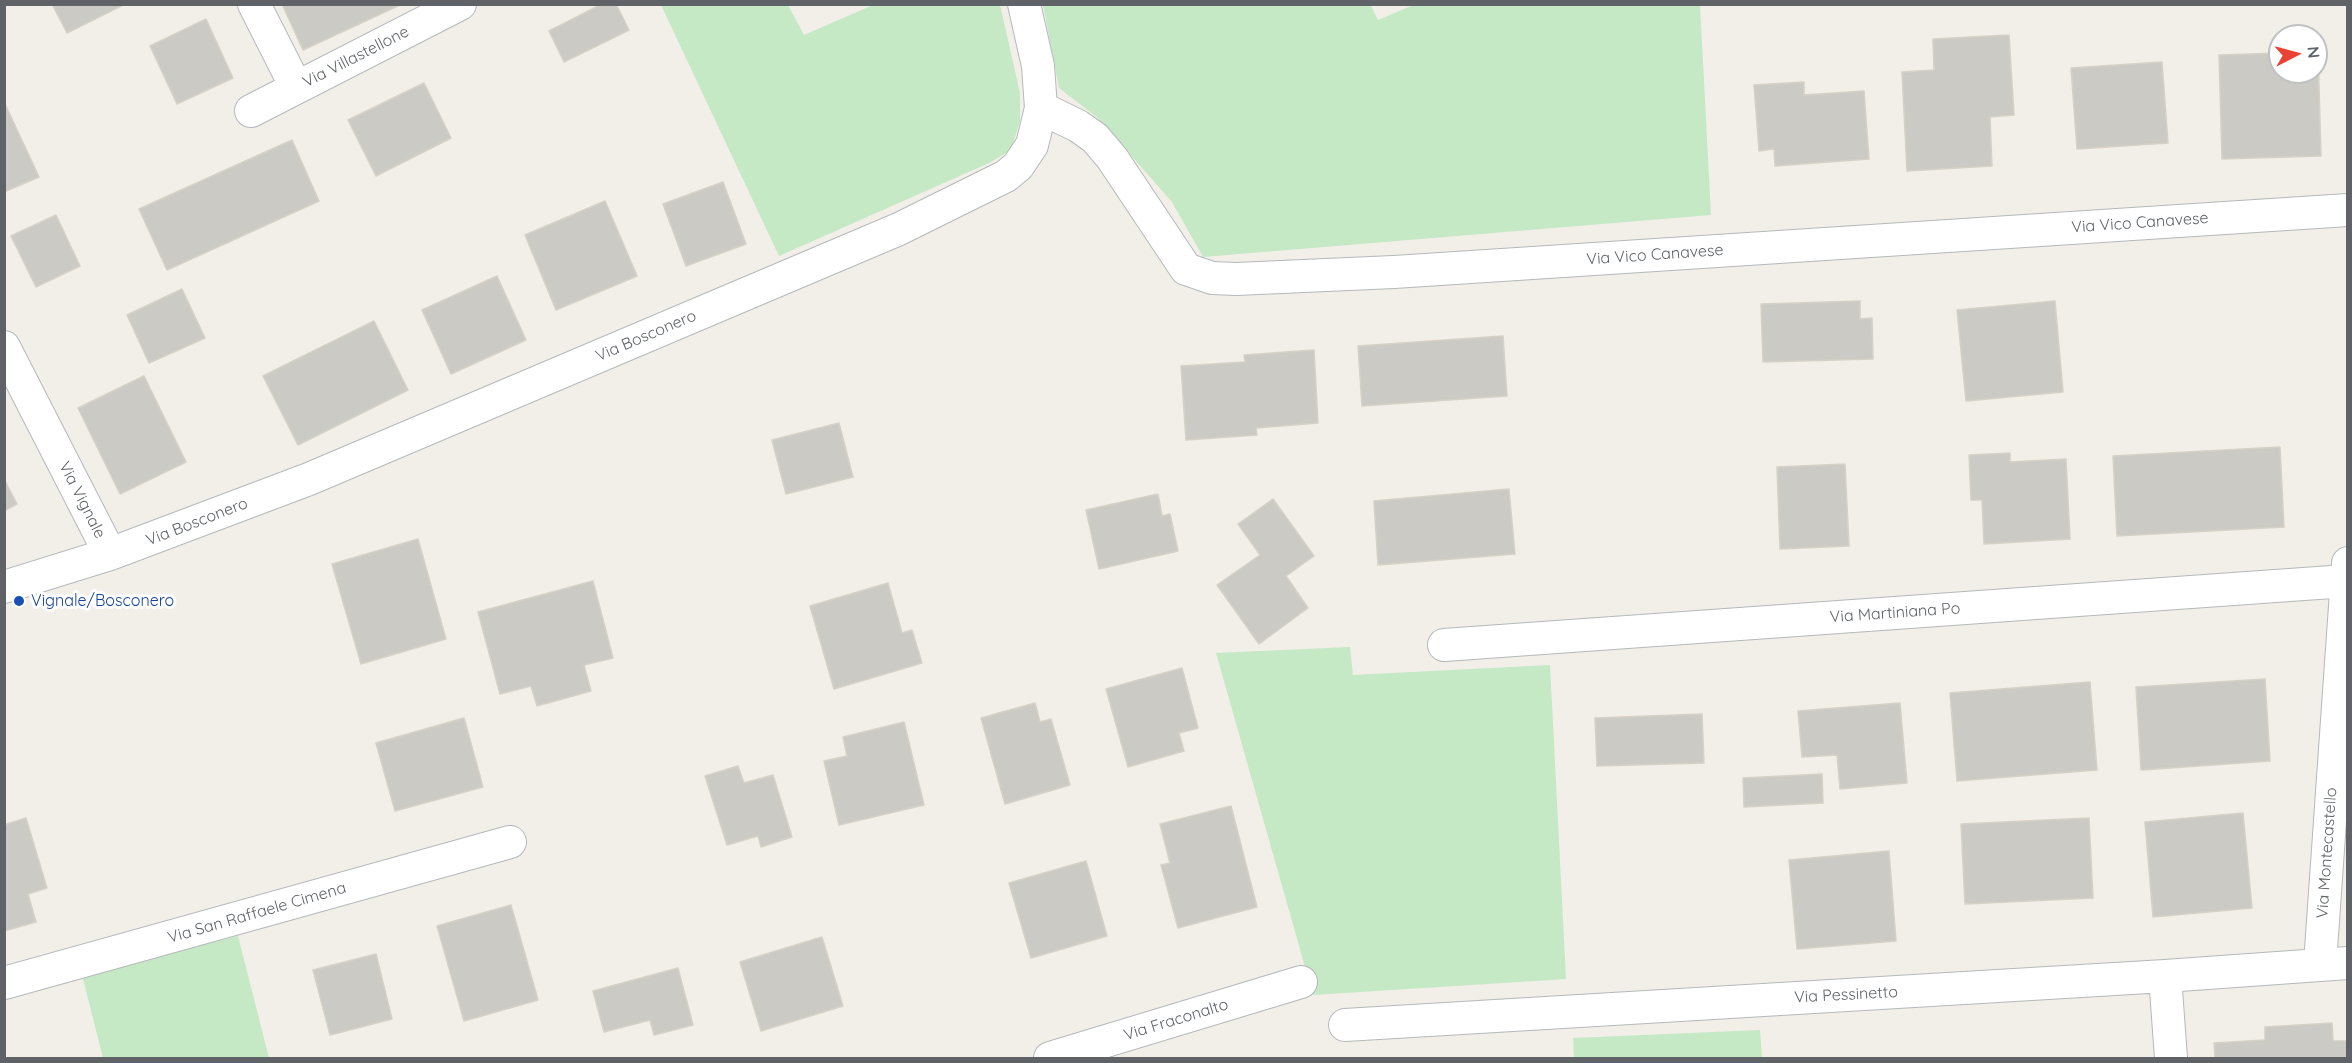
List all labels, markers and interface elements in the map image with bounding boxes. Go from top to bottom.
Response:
street label: Via Villastellone [300,22,412,92]
north arrow [2268,24,2328,84]
text: N [2303,45,2324,59]
street label: Via Vico Canavese [2071,209,2209,237]
street label: Via Vico Canavese [1586,241,1724,269]
street label: Via Bosconero [593,306,699,366]
street label: Via Vignale [54,458,110,542]
street label: Via Bosconero [143,494,251,550]
place label: Vignale/Bosconero [31,591,174,611]
marker: Vignale/Bosconero [12,594,26,608]
street label: Via Martiniana Po [1829,599,1961,627]
street label: Via Montecastello [2313,787,2341,919]
street label: Via San Raffaele Cimena [166,878,348,948]
street label: Via Pessinetto [1794,983,1898,1007]
street label: Via Fraconalto [1121,995,1231,1045]

